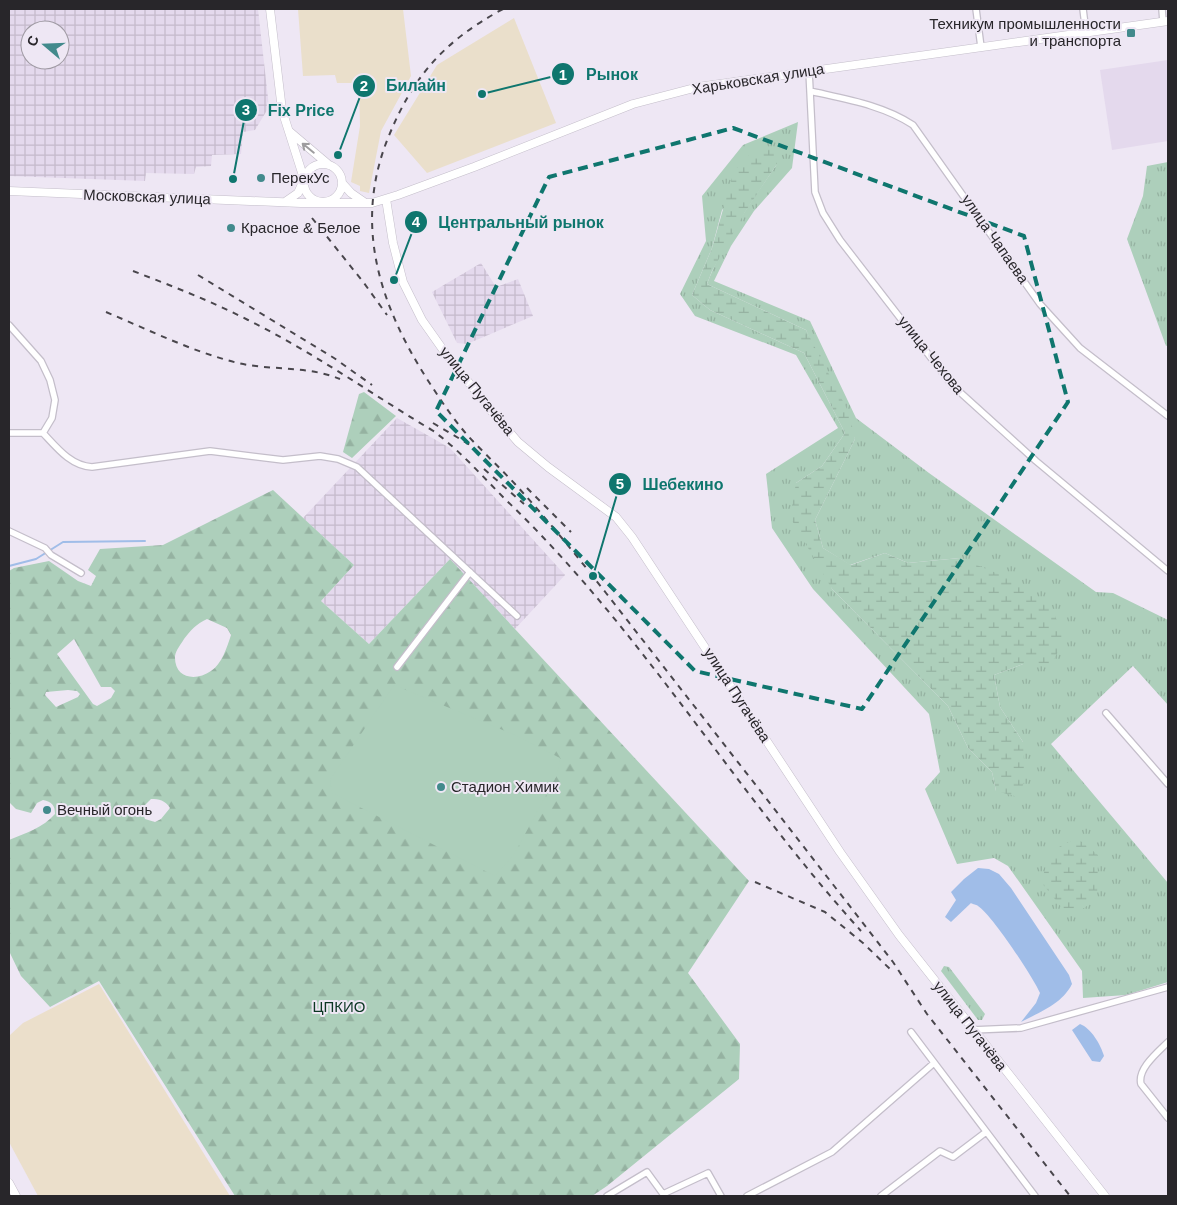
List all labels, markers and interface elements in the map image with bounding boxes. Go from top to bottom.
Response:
place label: Техникум промышленности и транспорта [929,15,1122,49]
north arrow [20,20,70,70]
marker: Техникум промышленности и транспорта [1125,27,1137,39]
text: С [23,33,42,48]
callout: Рынок [551,59,648,90]
street label: Харьковская улица [691,60,826,97]
text: 1 [559,66,567,83]
text: Рынок [586,66,639,83]
callout: Билайн [351,70,456,101]
text: 2 [360,77,368,94]
text: Билайн [386,77,446,94]
callout: Fix Price [233,94,345,125]
text: 3 [242,101,250,118]
text: Fix Price [268,102,334,119]
one-way arrow [302,143,315,154]
place label: ПерекУс [271,169,330,186]
marker: ПерекУс [255,172,267,184]
street label: Московская улица [83,186,212,207]
street label: улица Чапаева [958,191,1033,287]
callout: Центральный рынок [403,207,614,238]
text: 4 [412,213,421,230]
text: Центральный рынок [438,214,605,231]
place label: Красное & Белое [241,219,361,236]
marker: Красное & Белое [225,222,237,234]
street label: улица Чехова [895,312,968,398]
street label: улица Пугачёва [436,343,519,439]
callout: Шебекино [607,469,733,500]
text: 5 [616,475,624,492]
text: Шебекино [643,476,724,493]
street label: улица Пугачёва [701,644,775,746]
place label: Стадион Химик [451,778,559,795]
marker: Стадион Химик [435,781,447,793]
place label: Вечный огонь [57,801,152,818]
marker: Вечный огонь [41,804,53,816]
street label: улица Пугачёва [930,977,1011,1074]
park label: ЦПКИО [312,998,366,1015]

